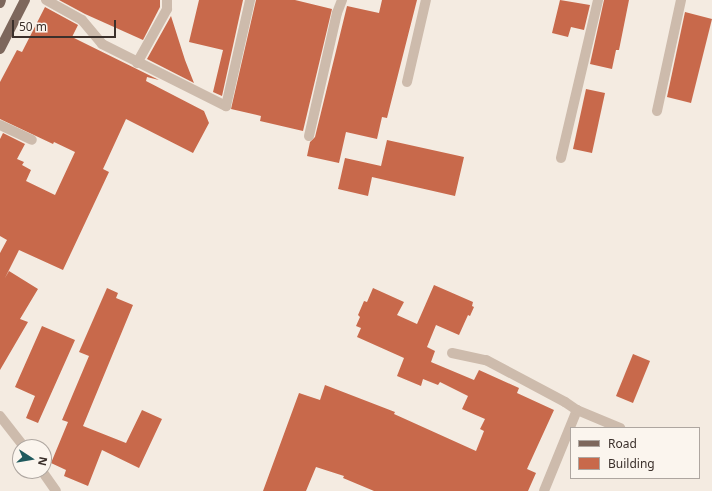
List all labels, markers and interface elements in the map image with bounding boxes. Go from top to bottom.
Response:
scale bar [14,12,118,38]
text: 50 m [19,18,47,35]
legend [570,427,700,479]
text: Road [608,435,637,452]
north arrow [12,439,52,479]
text: N [35,455,52,467]
text: Building [608,455,655,472]

